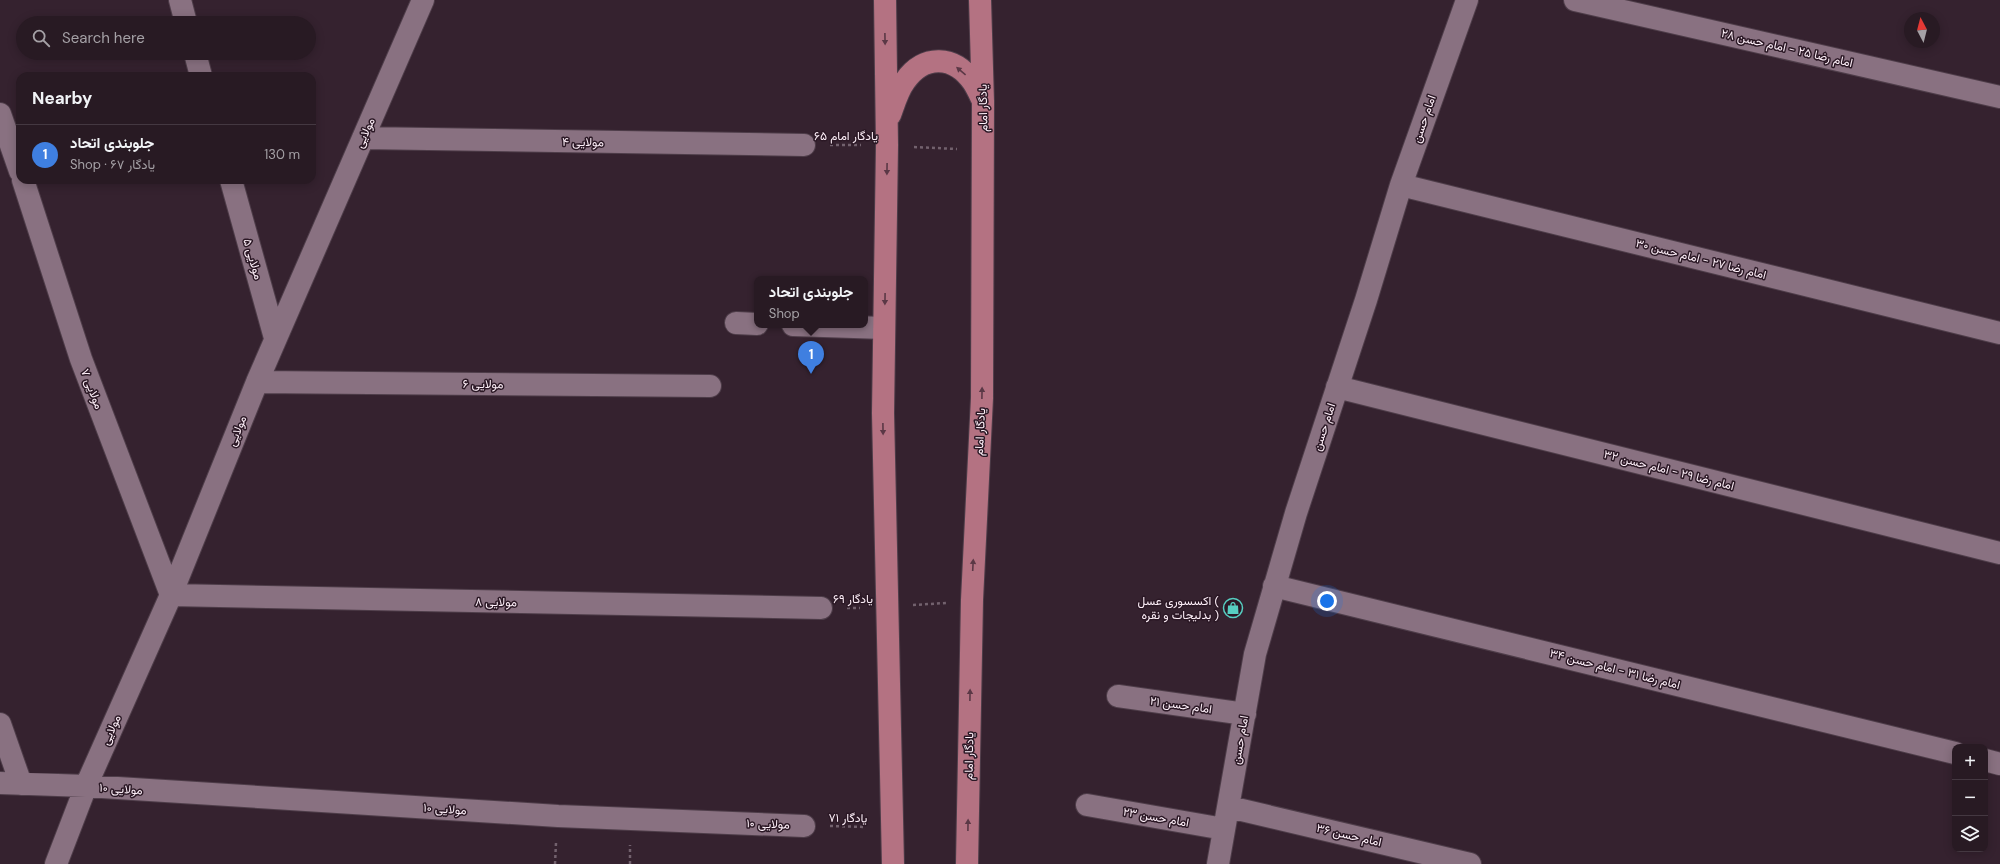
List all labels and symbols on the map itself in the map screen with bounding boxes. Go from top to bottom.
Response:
north arrow [1904,12,1940,48]
street label: امام رضا ۲۵ - امام حسن ۲۸ [1720,25,1854,71]
one-way arrow [882,33,888,46]
one-way arrow [956,66,966,75]
street label: یادگار امام [975,84,991,132]
street label: امام حسن [1408,93,1440,145]
street label: مولایی [351,115,379,151]
street label: یادگار امام ۶۵ [814,128,878,144]
street label: مولایی ۴ [562,134,604,150]
one-way arrow [884,163,890,176]
street label: امام رضا ۲۷ - امام حسن ۳۰ [1634,235,1768,283]
street label: مولایی ۵ [240,237,266,281]
one-way arrow [882,293,888,306]
pin: 1 [798,341,824,374]
street label: مولایی ۷ [77,367,107,411]
street label: مولایی ۶ [462,376,504,392]
one-way arrow [978,387,985,399]
street label: امام حسن [1309,401,1339,453]
street label: یادگار امام [971,408,989,456]
street label: مولایی [224,413,250,449]
one-way arrow [880,423,886,436]
street label: امام رضا ۲۹ - امام حسن ۳۲ [1602,446,1736,494]
one-way arrow [970,559,977,571]
street label: یادگار ۶۹ [833,591,873,607]
your location [1317,591,1337,611]
place label: اکسسوری عسل ( بدلیجات و نقره ) [1137,593,1220,623]
street label: مولایی ۸ [475,594,517,610]
shop icon: اکسسوری عسل ( بدلیجات و نقره ) [1222,597,1244,619]
street label: امام رضا ۳۱ - امام حسن ۳۴ [1548,645,1682,693]
one-way arrow [967,688,973,701]
street label: امام حسن ۲۱ [1149,693,1213,717]
street label: مولایی [97,712,125,748]
street label: امام حسن [1228,714,1252,766]
street label: یادگار امام [961,732,977,780]
street label: مولایی ۱۰ [99,780,143,798]
street label: مولایی ۱۰ [423,800,467,818]
street label: امام حسن ۲۳ [1122,803,1190,831]
street label: یادگار ۷۱ [828,810,868,826]
street label: مولایی ۱۰ [746,815,790,833]
one-way arrow [964,819,971,831]
street label: امام حسن ۳۶ [1315,820,1383,850]

